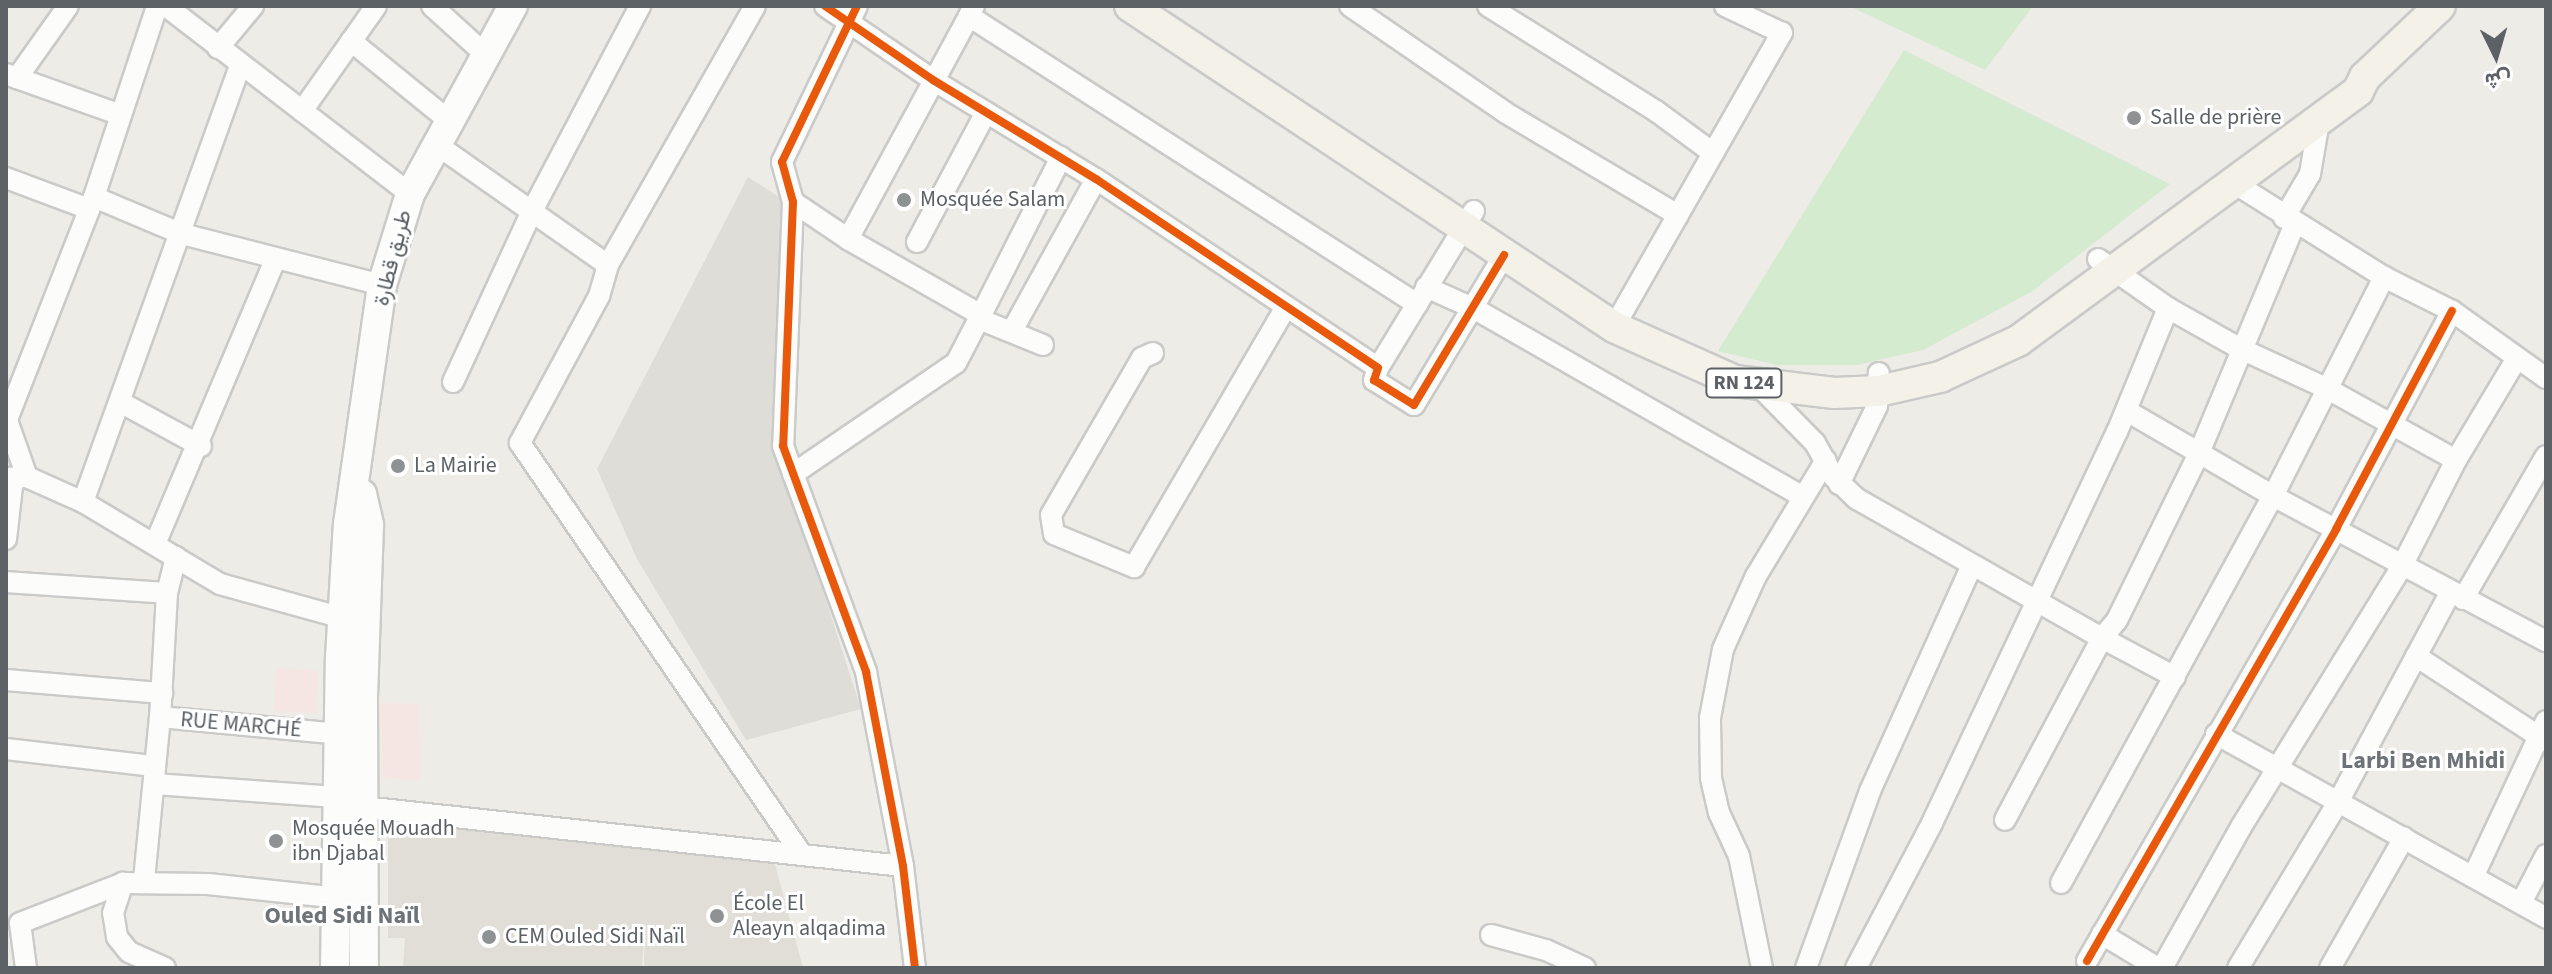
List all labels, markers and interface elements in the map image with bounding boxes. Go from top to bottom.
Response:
north arrow [2456,16,2536,96]
text: ش [2484,63,2513,97]
place label: Salle de prière [2150,105,2281,131]
marker: Salle de prière [2125,109,2143,127]
place label: Mosquée Salam [920,187,1065,213]
marker: Mosquée Salam [895,191,913,209]
street label: طريق قطارة [368,207,418,309]
road number: RN 124 [1704,367,1784,399]
place label: La Mairie [414,453,497,479]
marker: La Mairie [389,457,407,475]
street label: RUE MARCHÉ [179,707,303,743]
district label: Larbi Ben Mhidi [2341,747,2505,775]
place label: Mosquée Mouadh ibn Djabal [292,815,455,866]
marker: Mosquée Mouadh ibn Djabal [267,832,285,850]
place label: École El Aleayn alqadima [733,890,886,942]
district label: Ouled Sidi Naïl [264,902,420,930]
marker: École El Aleayn alqadima [708,907,726,925]
place label: CEM Ouled Sidi Naïl [505,924,685,950]
marker: CEM Ouled Sidi Naïl [480,928,498,946]

